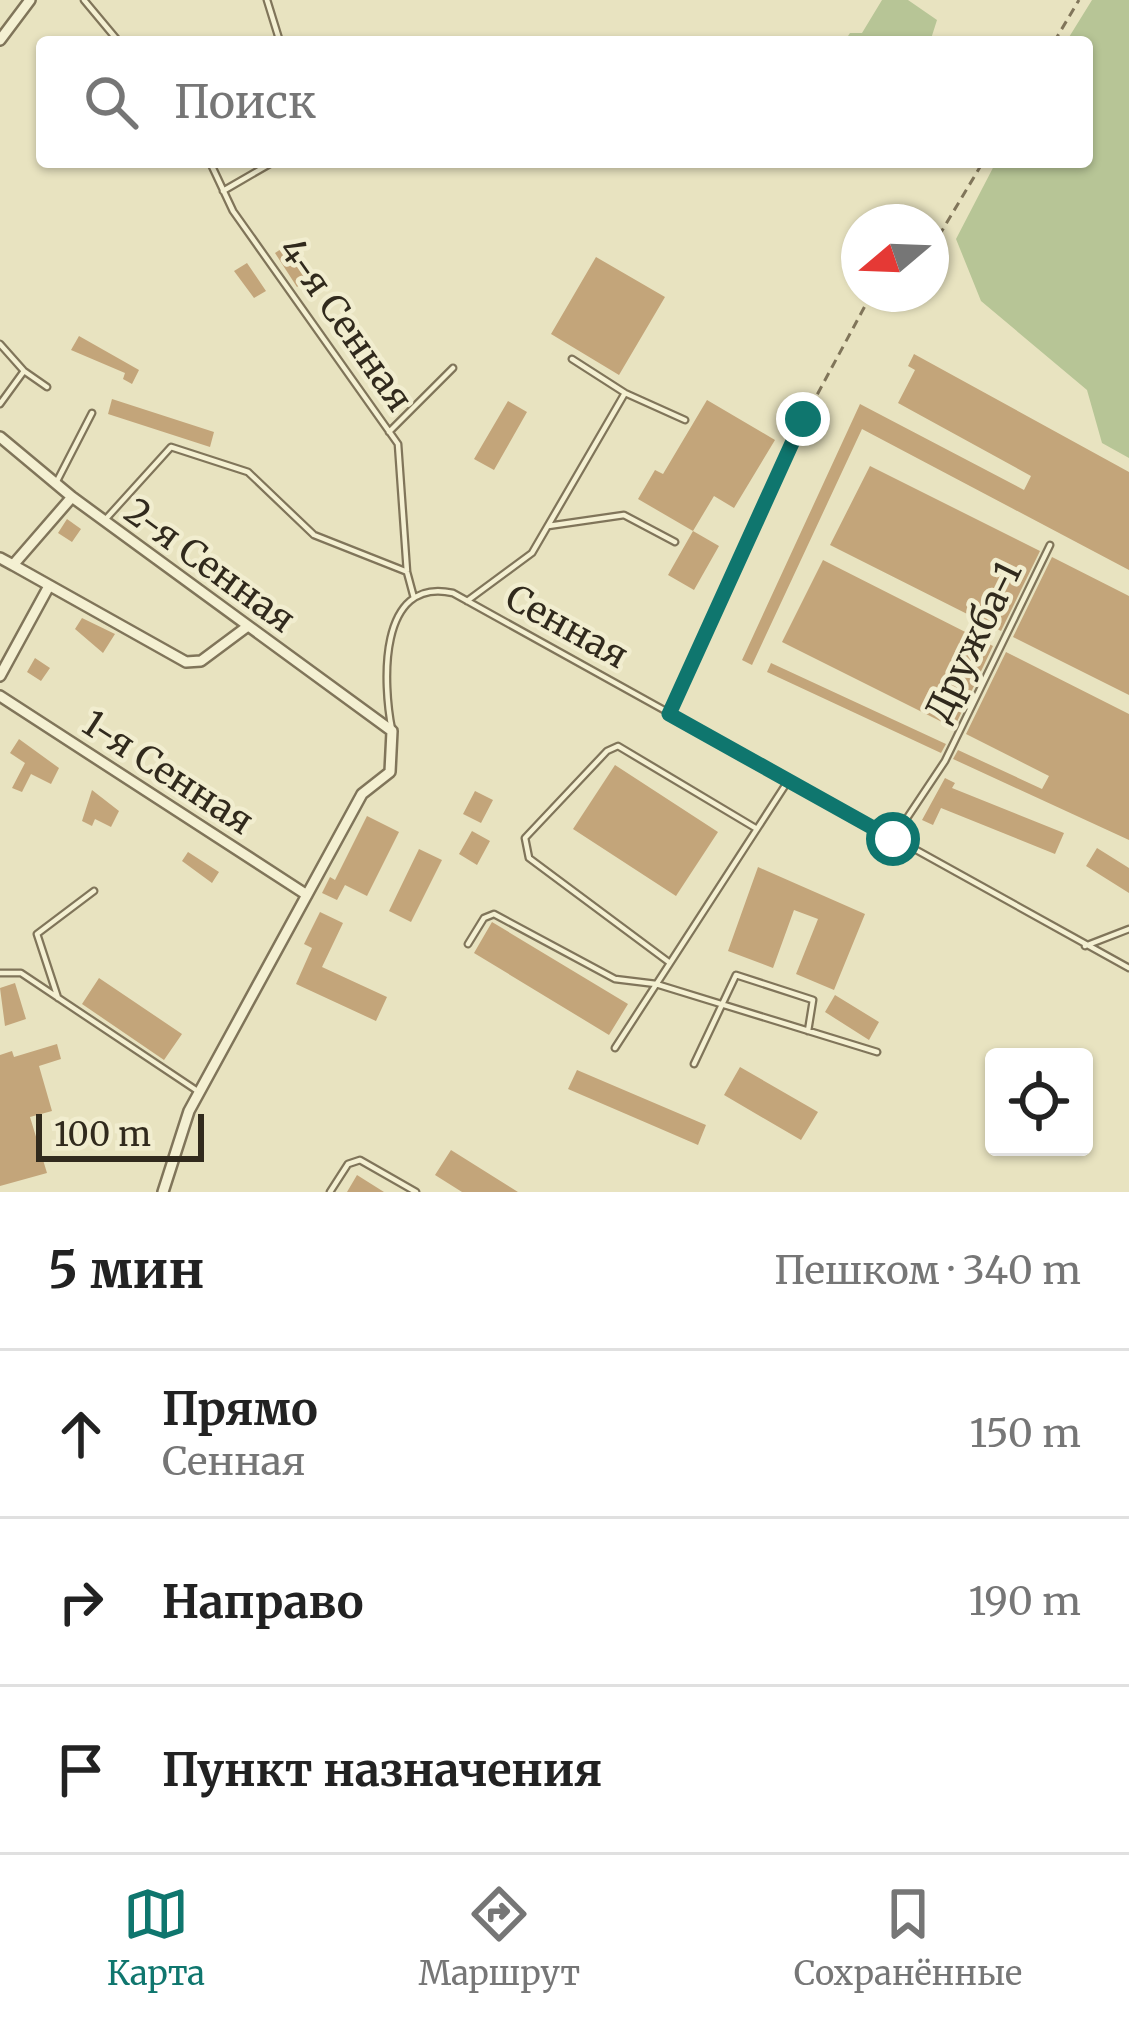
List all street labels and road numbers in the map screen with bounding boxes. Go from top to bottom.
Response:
street label: 4-я Сенная [269,229,422,420]
street label: 2-я Сенная [116,489,304,642]
street label: Дружба-1 [916,554,1031,728]
street label: Сенная [498,575,636,678]
street label: 1-я Сенная [74,701,261,844]

